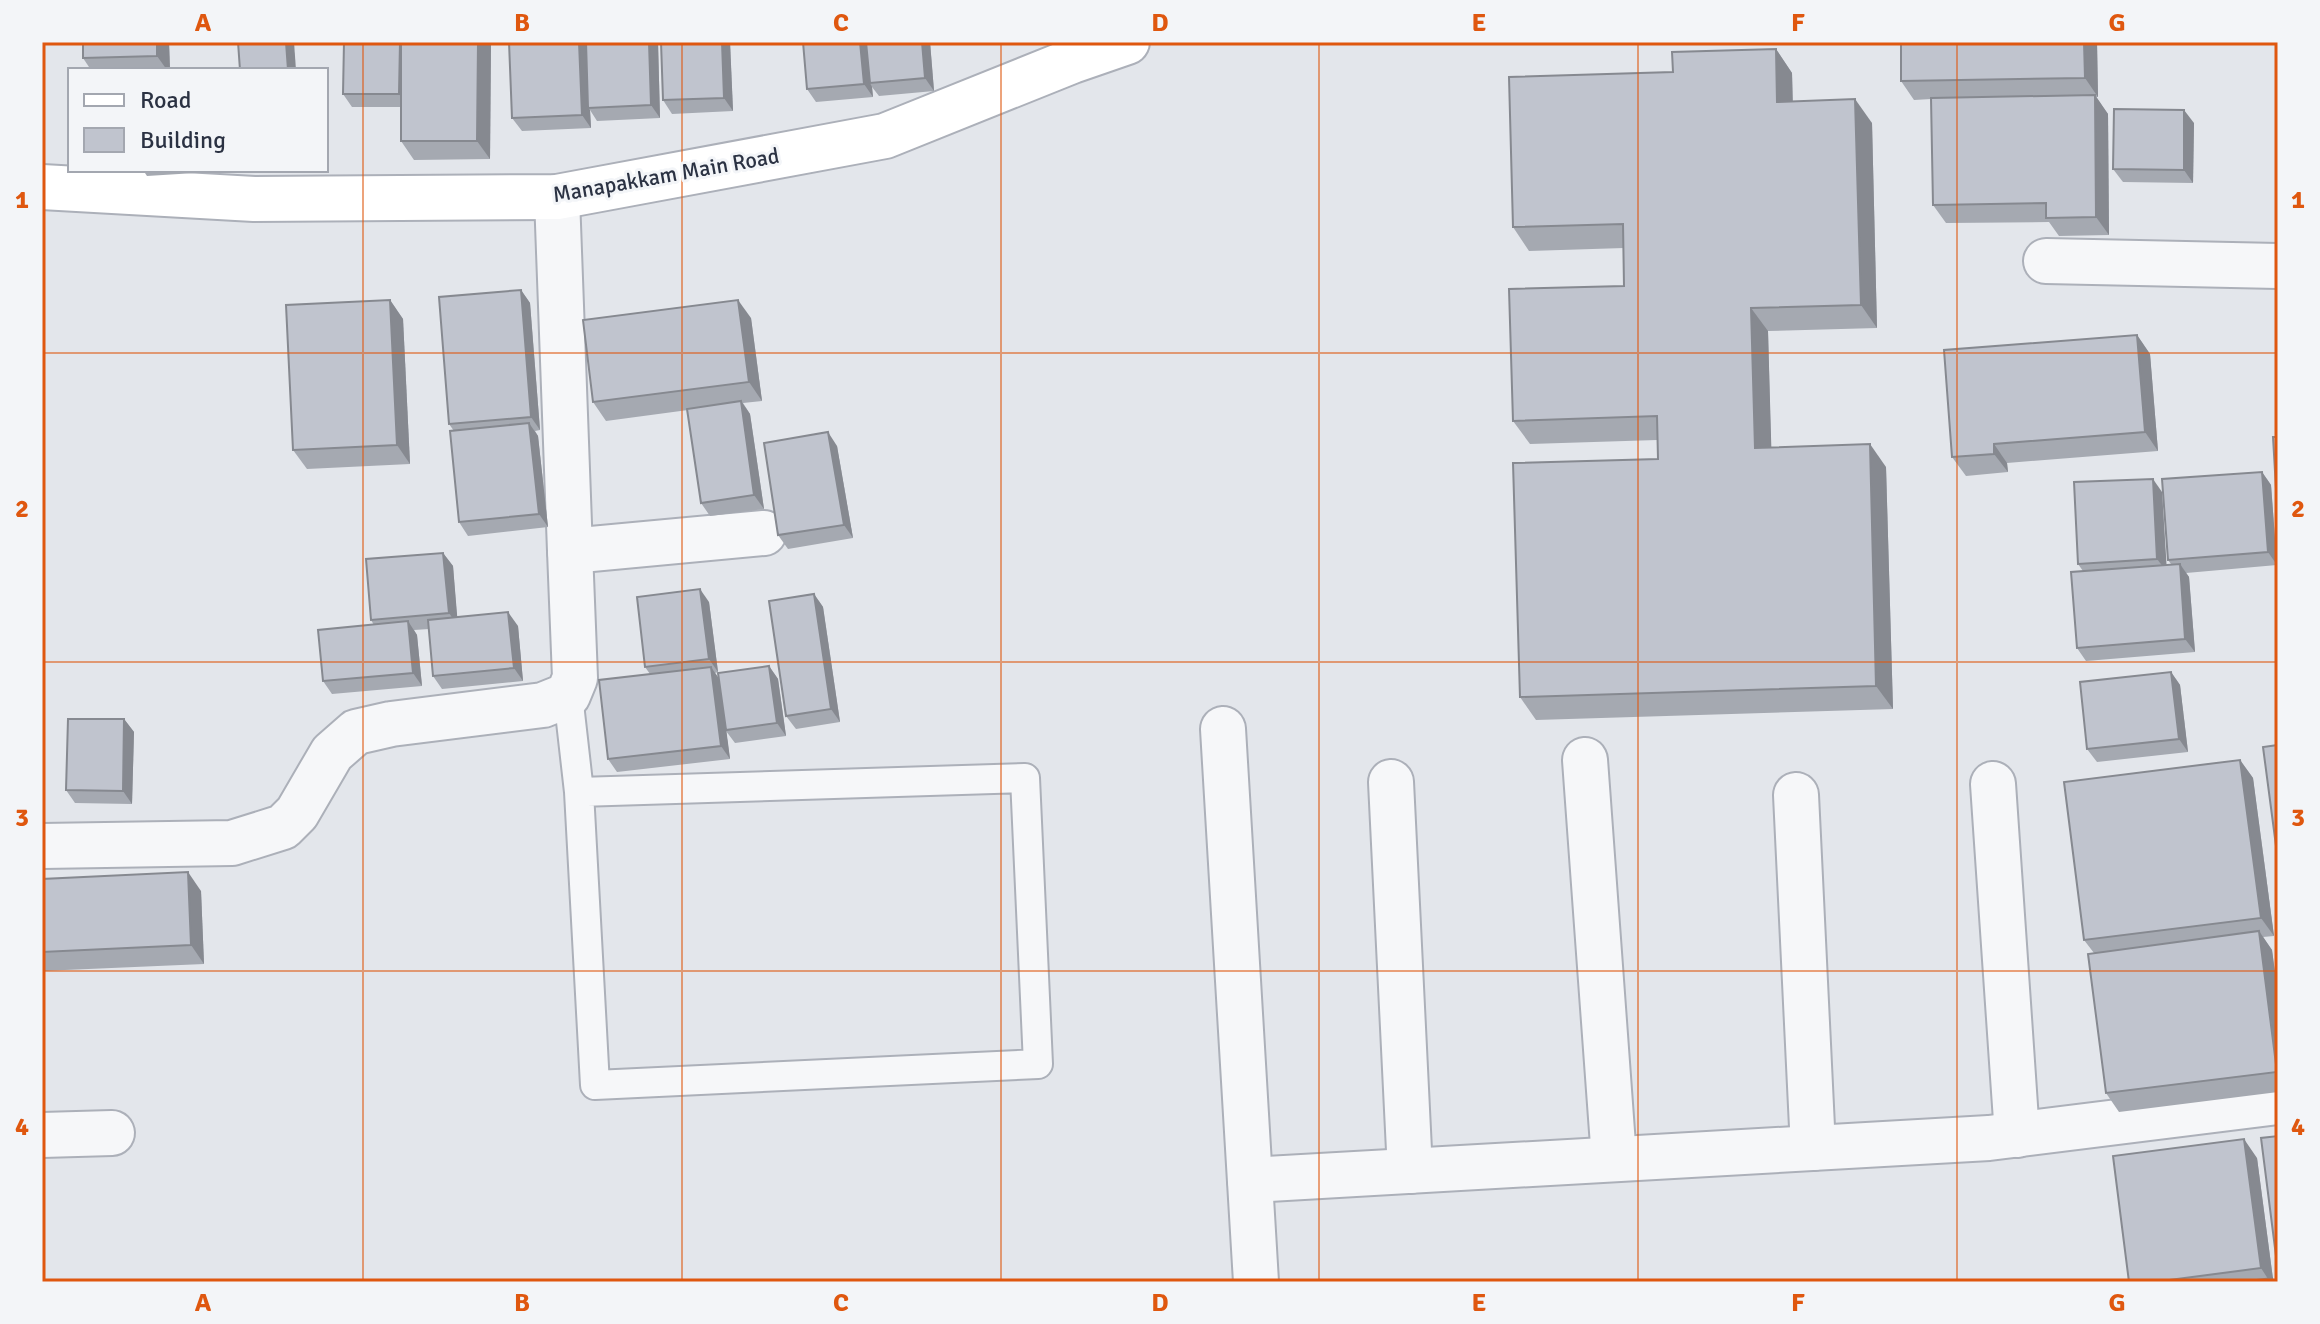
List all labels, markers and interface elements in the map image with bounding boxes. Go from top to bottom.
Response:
text: A [195,7,212,39]
text: B [514,7,530,39]
text: C [833,7,849,39]
text: D [1151,7,1169,39]
text: E [1472,7,1486,39]
text: F [1791,7,1805,39]
text: G [2108,7,2126,39]
legend [68,68,328,172]
text: Road [140,85,191,115]
text: Building [140,125,226,155]
street label: Manapakkam Main Road [551,142,781,208]
text: 1 [15,184,29,216]
text: 1 [2291,184,2305,216]
text: 2 [15,493,29,525]
text: 2 [2291,493,2305,525]
text: 3 [15,802,29,834]
text: 3 [2291,802,2305,834]
text: 4 [15,1111,29,1143]
text: 4 [2291,1111,2305,1143]
text: A [195,1287,212,1319]
text: B [514,1287,530,1319]
text: C [833,1287,849,1319]
text: D [1151,1287,1169,1319]
text: E [1472,1287,1486,1319]
text: F [1791,1287,1805,1319]
text: G [2108,1287,2126,1319]

